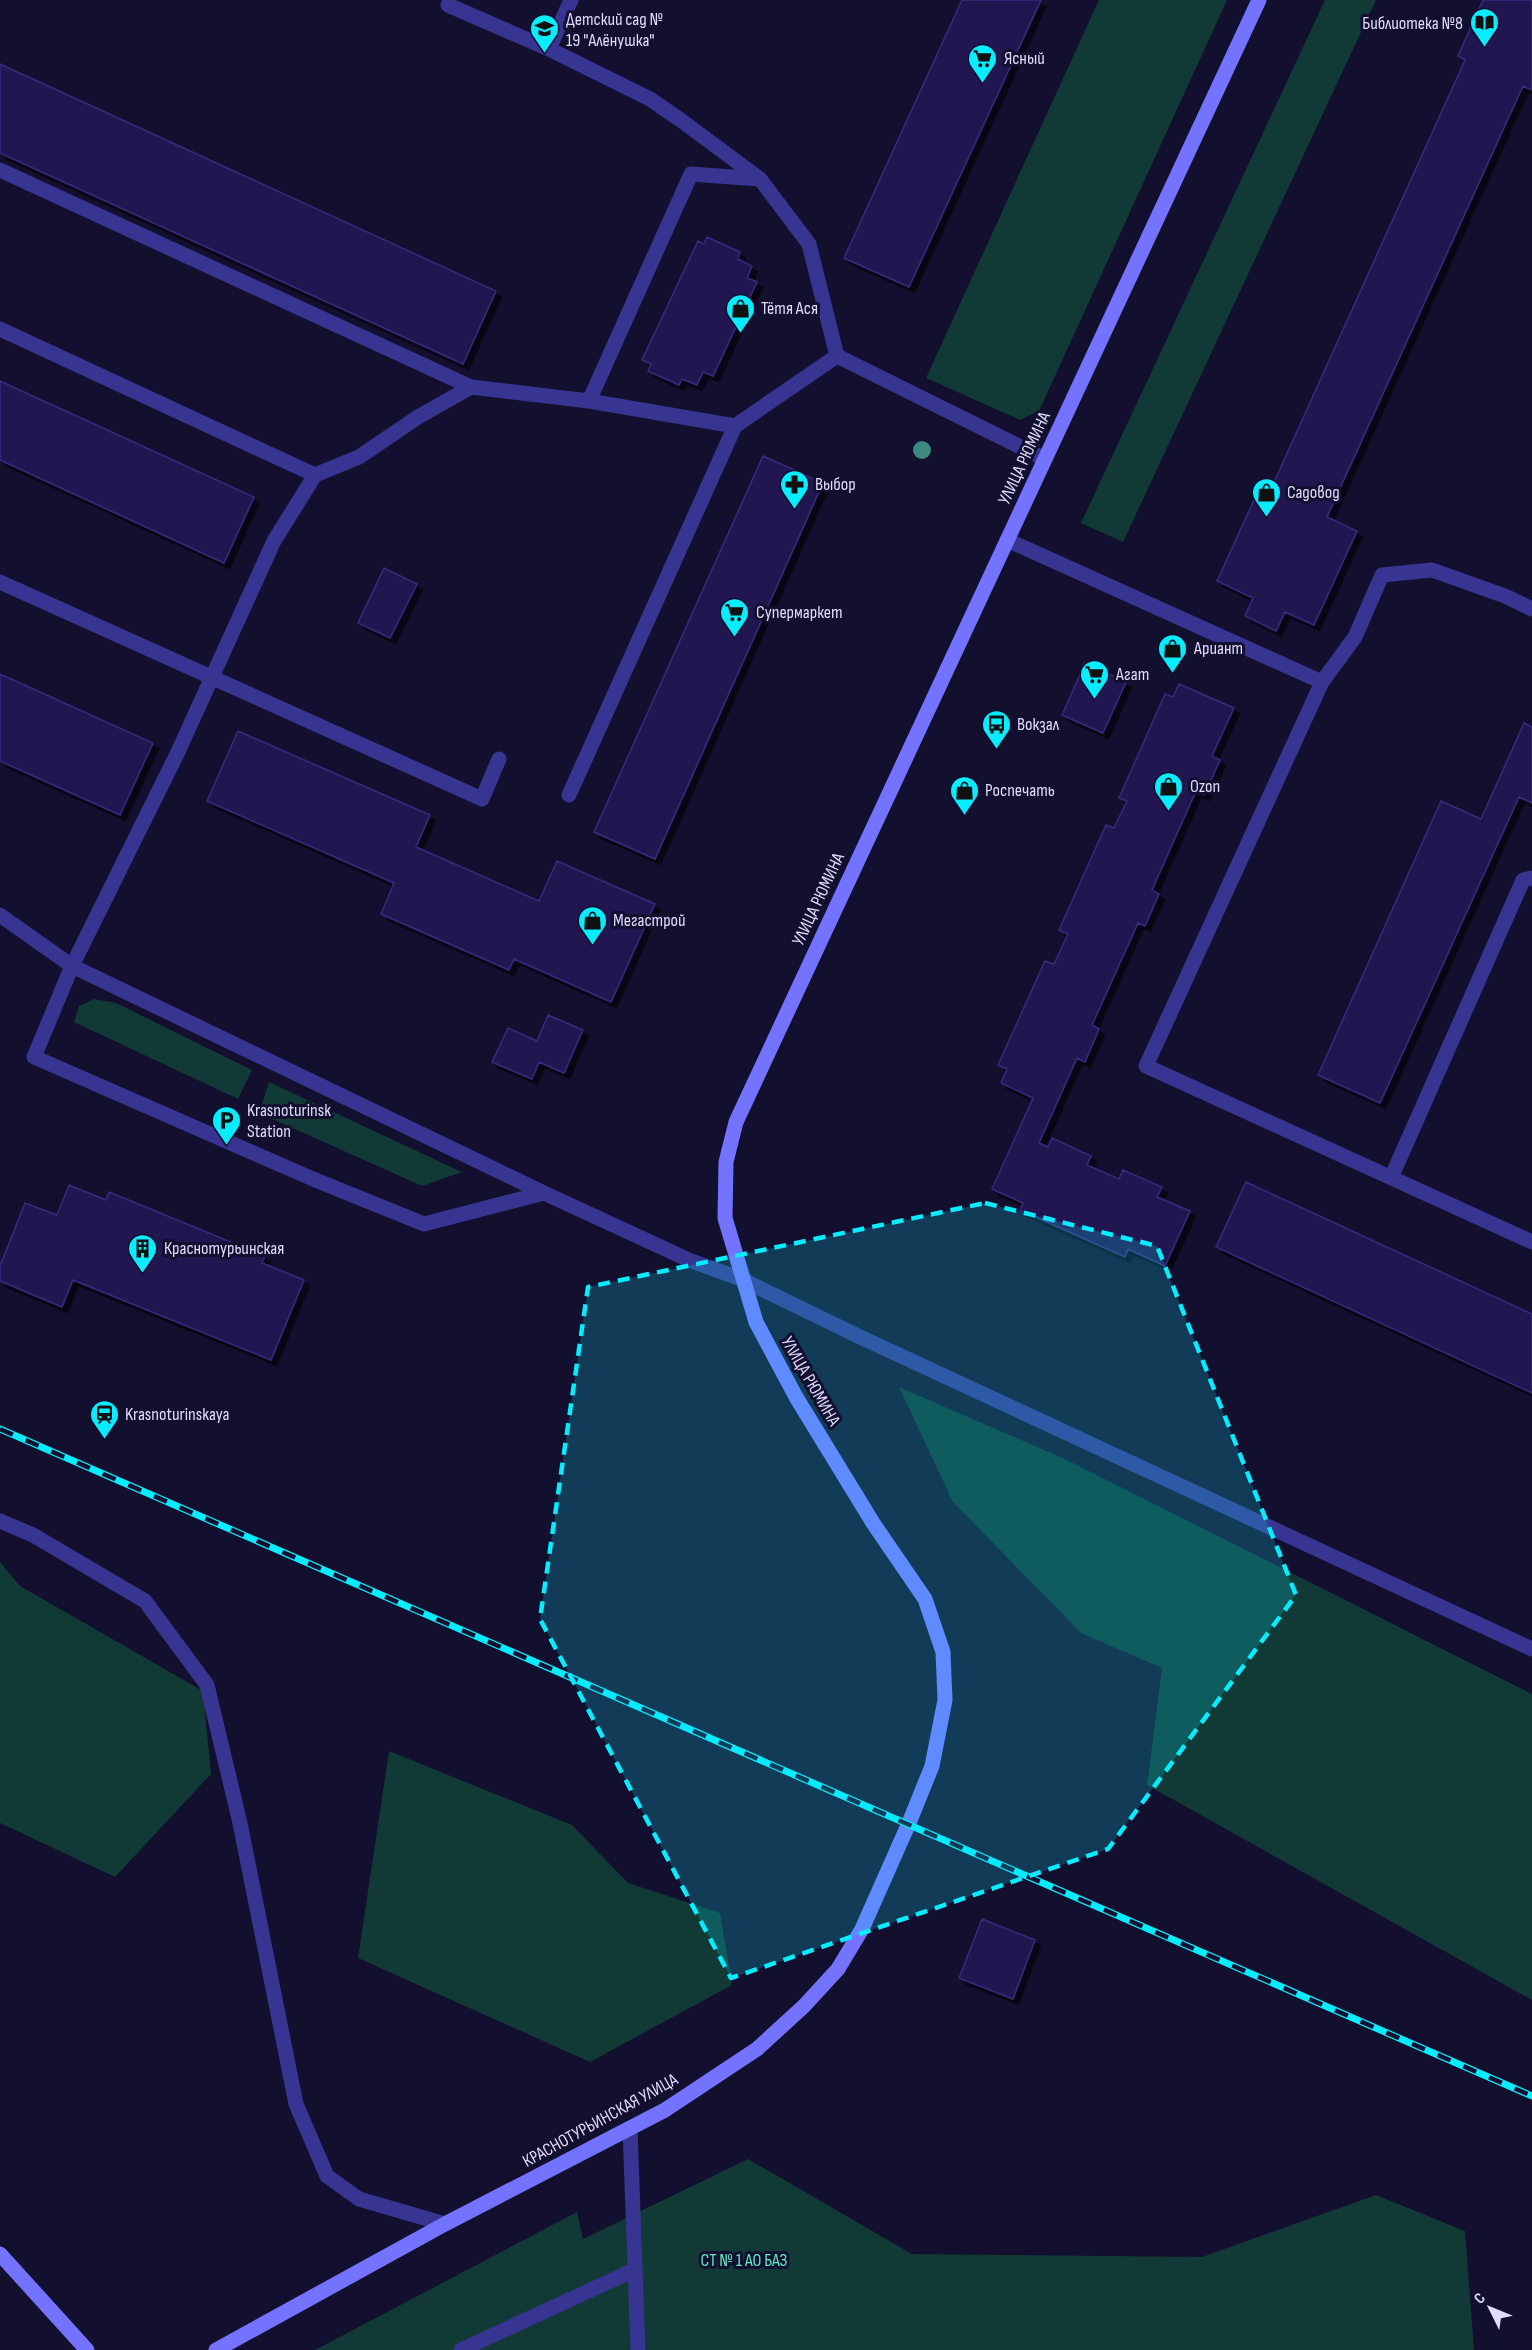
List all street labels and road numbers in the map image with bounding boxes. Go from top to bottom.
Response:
street label: УЛИЦА РЮМИНА [994,408,1055,508]
street label: УЛИЦА РЮМИНА [788,849,849,949]
street label: УЛИЦА РЮМИНА [777,1333,845,1430]
street label: КРАСНОТУРЬИНСКАЯ УЛИЦА [519,2069,682,2172]

